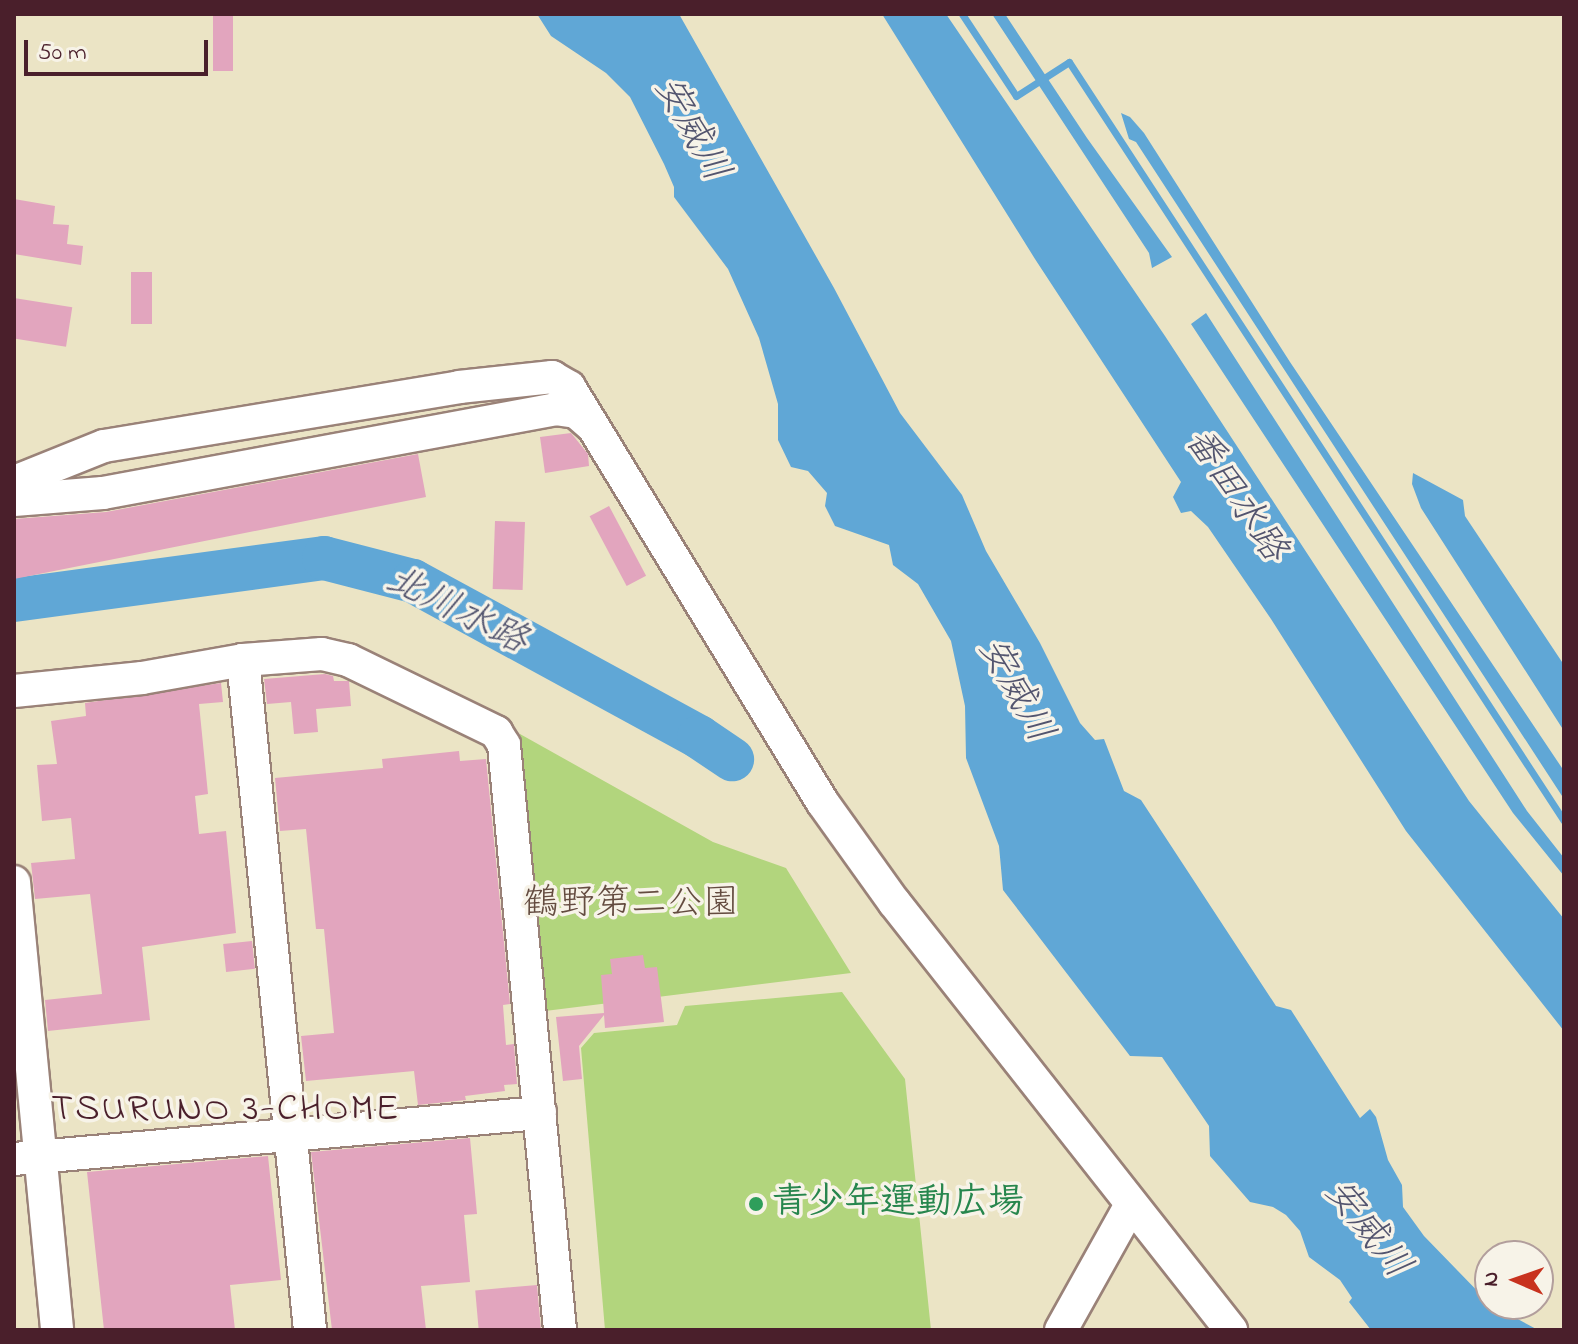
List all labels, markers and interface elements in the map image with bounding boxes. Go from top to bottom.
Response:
scale bar [28,24,212,74]
text: 50 m [38,36,87,71]
water label: 安威川 [642,69,738,191]
water label: 番田水路 [1173,420,1295,572]
water label: 北川水路 [378,558,534,666]
water label: 安威川 [966,630,1062,752]
park label: 鶴野第二公園 [523,883,739,927]
district label: TSURUNO 3-CHOME [51,1088,401,1134]
water label: 安威川 [1313,1171,1419,1289]
place label: 青少年運動広場 [772,1182,1024,1226]
marker: 青少年運動広場 [747,1195,765,1213]
north arrow [1474,1240,1554,1320]
text: N [1476,1271,1508,1287]

